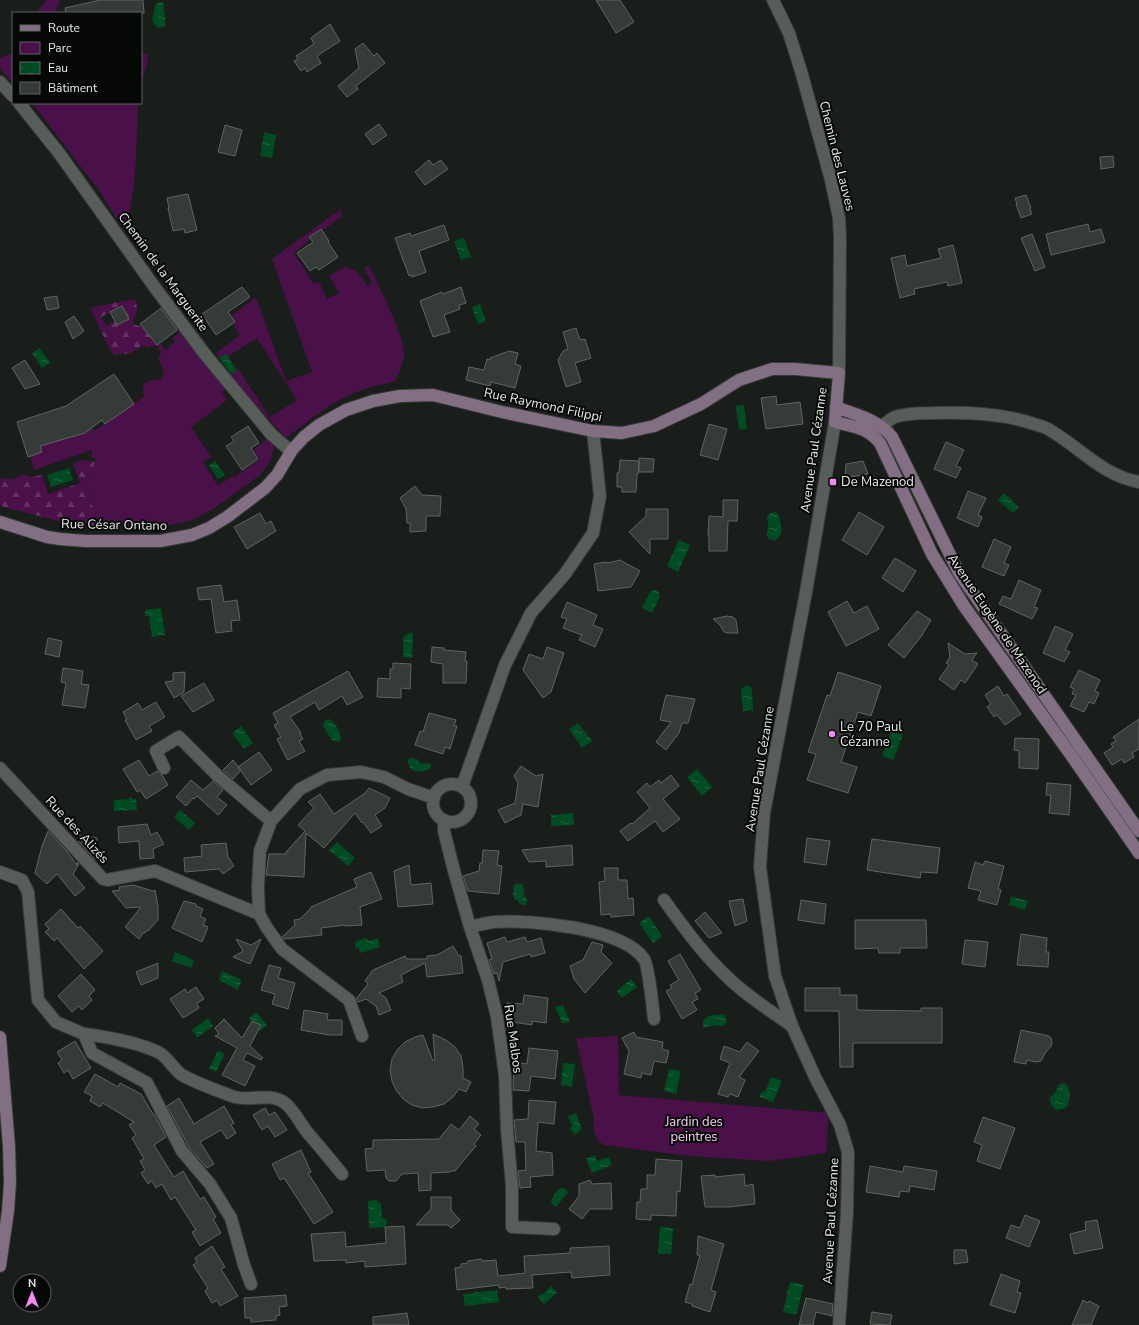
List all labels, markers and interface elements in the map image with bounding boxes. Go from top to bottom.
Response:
legend [12,12,142,104]
text: Route [48,20,80,36]
text: Parc [48,40,72,56]
text: Eau [48,60,68,76]
text: Bâtiment [48,80,98,96]
street label: Chemin des Lauves [815,99,859,213]
street label: Chemin de la Marguerite [114,209,212,335]
street label: Rue Raymond Filippi [482,384,604,426]
street label: Avenue Paul Cézanne [796,386,832,514]
place label: De Mazenod [841,473,914,491]
marker: De Mazenod [828,477,838,487]
street label: Rue César Ontano [61,515,167,535]
street label: Avenue Eugène de Mazenod [943,550,1051,698]
street label: Avenue Paul Cézanne [741,705,779,833]
place label: Le 70 Paul Cézanne [840,718,902,751]
marker: Le 70 Paul Cézanne [827,729,837,739]
street label: Rue des Alizés [41,793,113,867]
street label: Rue Malbos [499,1003,527,1075]
park label: Jardin des peintres [664,1113,723,1146]
street label: Avenue Paul Cézanne [819,1157,843,1285]
north arrow [12,1273,52,1313]
text: N [28,1276,36,1291]

